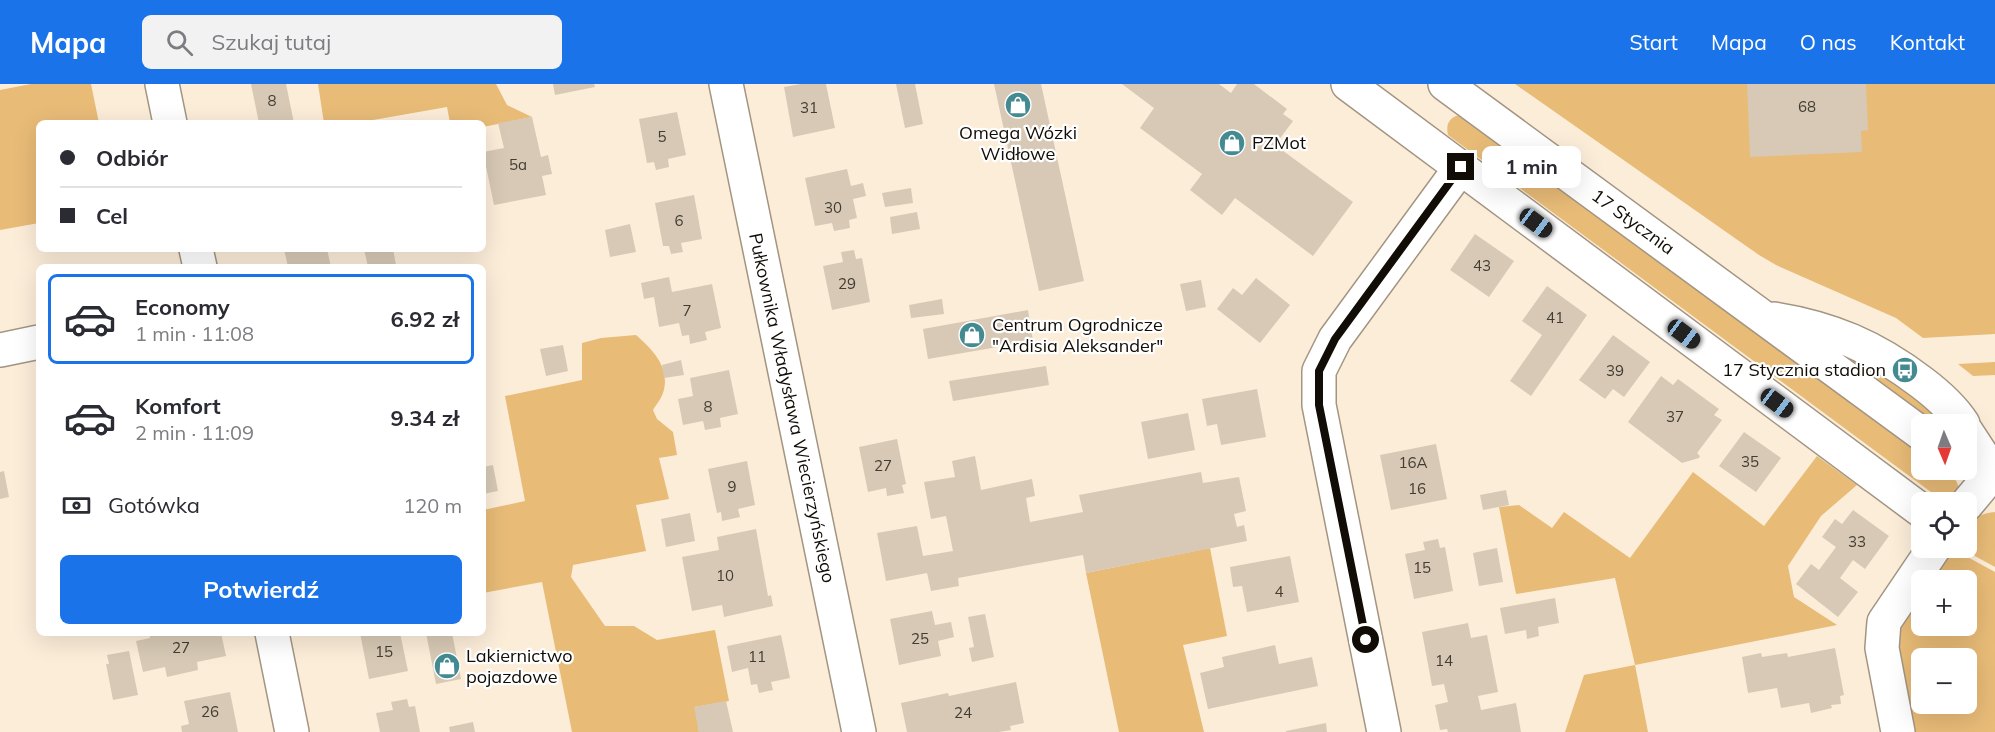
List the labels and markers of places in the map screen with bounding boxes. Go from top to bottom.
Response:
shop icon: Omega Wózki Widłowe [1003,90,1033,120]
place label: Omega Wózki Widłowe [959,121,1077,165]
shop icon: PZMot [1217,128,1247,158]
place label: PZMot [1252,131,1306,154]
place label: Centrum Ogrodnicze "Ardisia Aleksander" [992,313,1163,357]
shop icon: Centrum Ogrodnicze "Ardisia Aleksander" [957,320,987,350]
bus stop icon: 17 Stycznia stadion [1890,355,1920,385]
place label: 17 Stycznia stadion [1722,358,1886,381]
place label: Lakiernictwo pojazdowe [466,644,572,688]
shop icon: Lakiernictwo pojazdowe [432,651,462,681]

